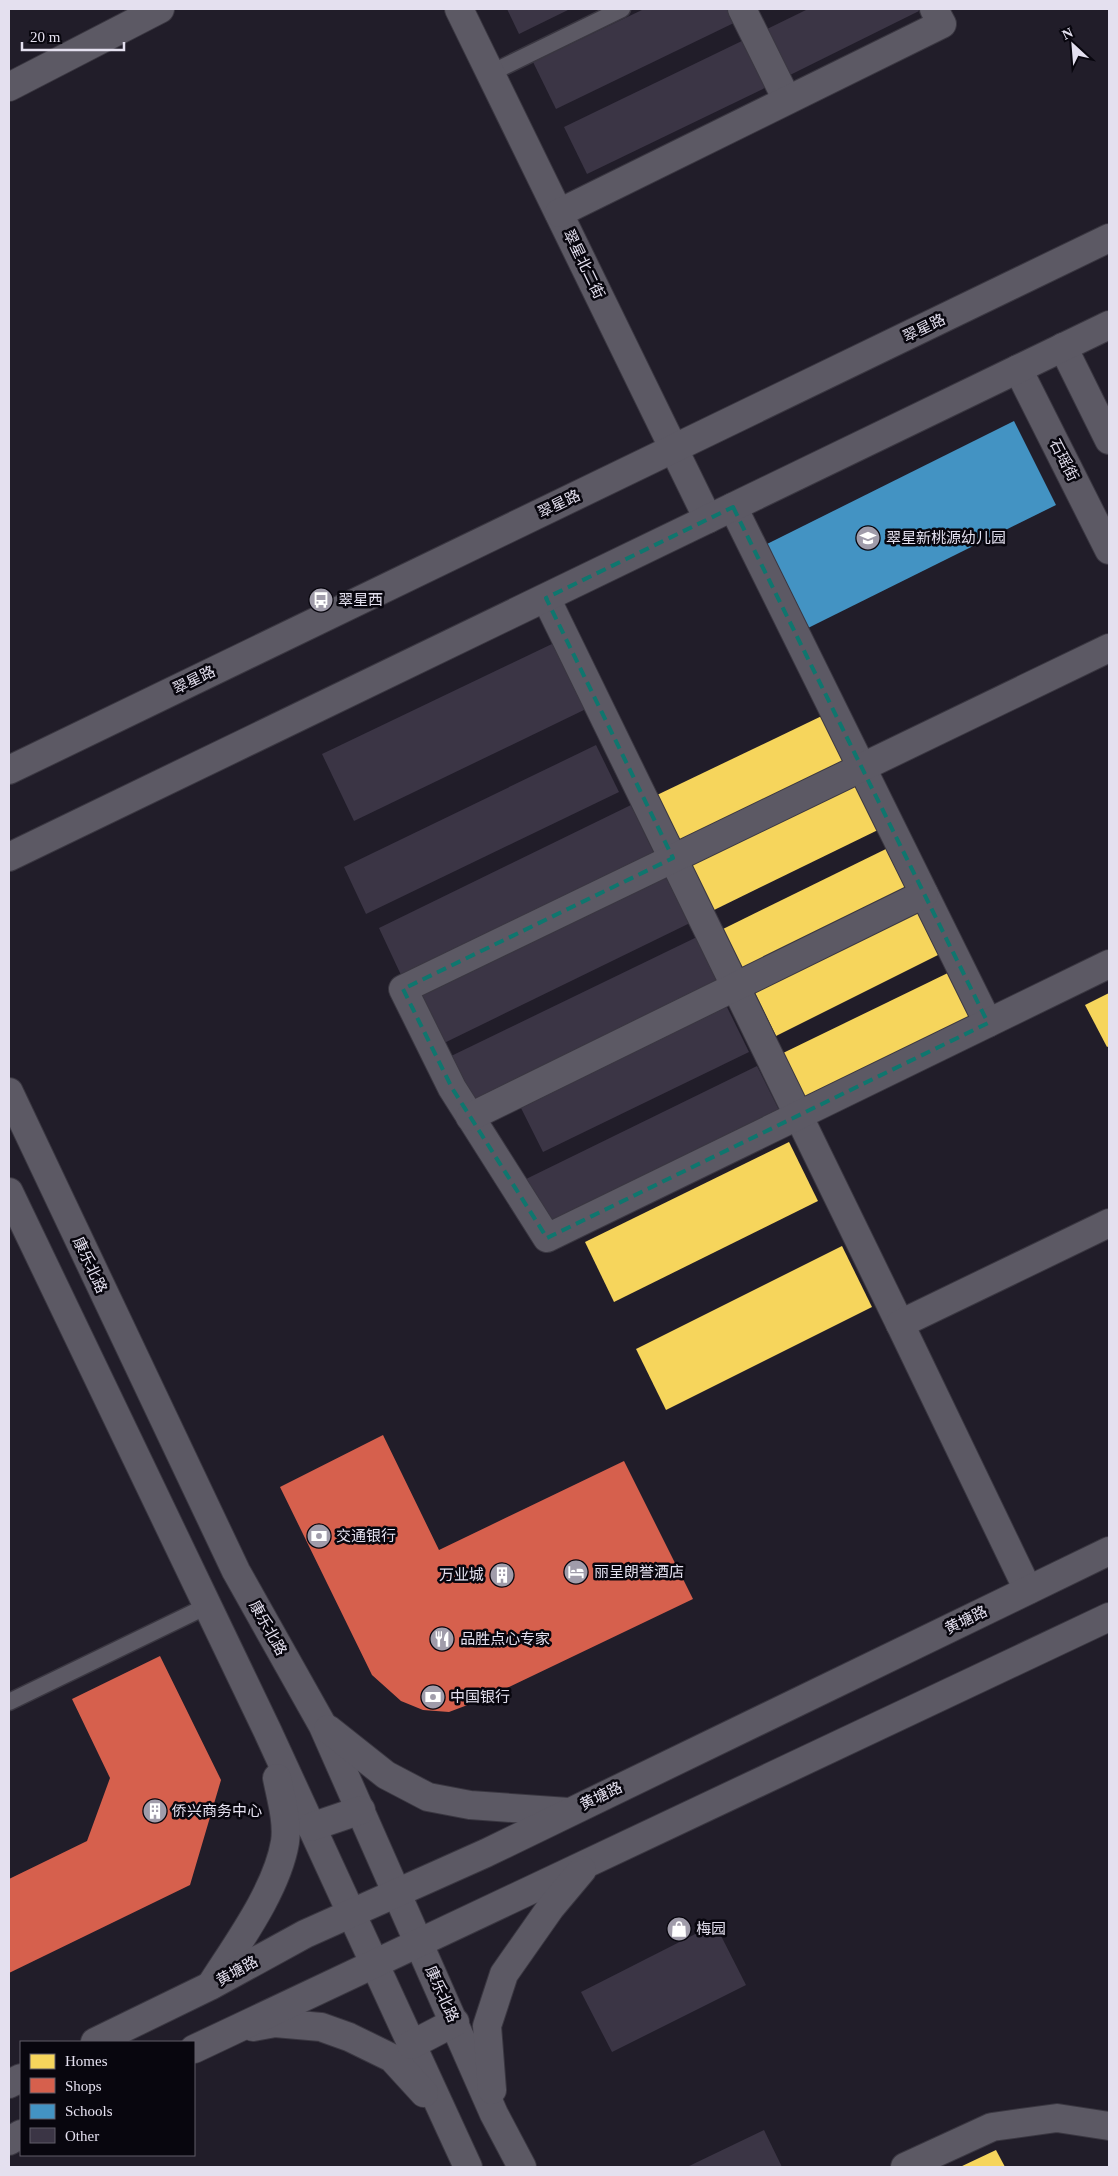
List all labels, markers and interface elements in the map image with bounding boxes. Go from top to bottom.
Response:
scale bar [22,20,125,52]
north arrow [1048,20,1098,70]
text: N [1060,25,1075,43]
text: 20 m [30,29,61,45]
street label: 翠星北二街 [560,226,609,301]
street label: 翠星路 [900,311,948,345]
street label: 石瑶街 [1047,436,1081,484]
street label: 翠星路 [535,487,583,521]
school or university icon: 翠星新桃源幼儿园 [855,525,881,551]
place label: 翠星新桃源幼儿园 [886,530,1006,546]
bus stop icon: 翠星西 [308,587,334,613]
place label: 翠星西 [338,592,383,608]
street label: 翠星路 [170,663,218,697]
street label: 康乐北路 [70,1234,111,1296]
bank icon: 交通银行 [306,1523,332,1549]
place label: 交通银行 [336,1528,396,1544]
hotel icon: 丽呈朗誉酒店 [563,1559,589,1585]
building icon: 万业城 [489,1562,515,1588]
place label: 丽呈朗誉酒店 [594,1564,684,1580]
place label: 万业城 [439,1567,484,1583]
street label: 康乐北路 [246,1597,290,1658]
street label: 黄塘路 [942,1602,990,1637]
restaurant icon: 品胜点心专家 [429,1626,455,1652]
place label: 品胜点心专家 [460,1631,550,1647]
bank icon: 中国银行 [420,1684,446,1710]
place label: 中国银行 [450,1689,510,1705]
street label: 黄塘路 [577,1778,625,1813]
building icon: 侨兴商务中心 [142,1798,168,1824]
place label: 侨兴商务中心 [172,1803,262,1819]
shop icon: 梅园 [666,1916,692,1942]
place label: 梅园 [696,1921,726,1937]
street label: 黄塘路 [213,1952,261,1989]
street label: 康乐北路 [422,1963,462,2025]
legend [20,2041,195,2156]
text: Homes [65,2053,108,2069]
text: Shops [65,2078,102,2094]
text: Schools [65,2103,113,2119]
text: Other [65,2128,99,2144]

